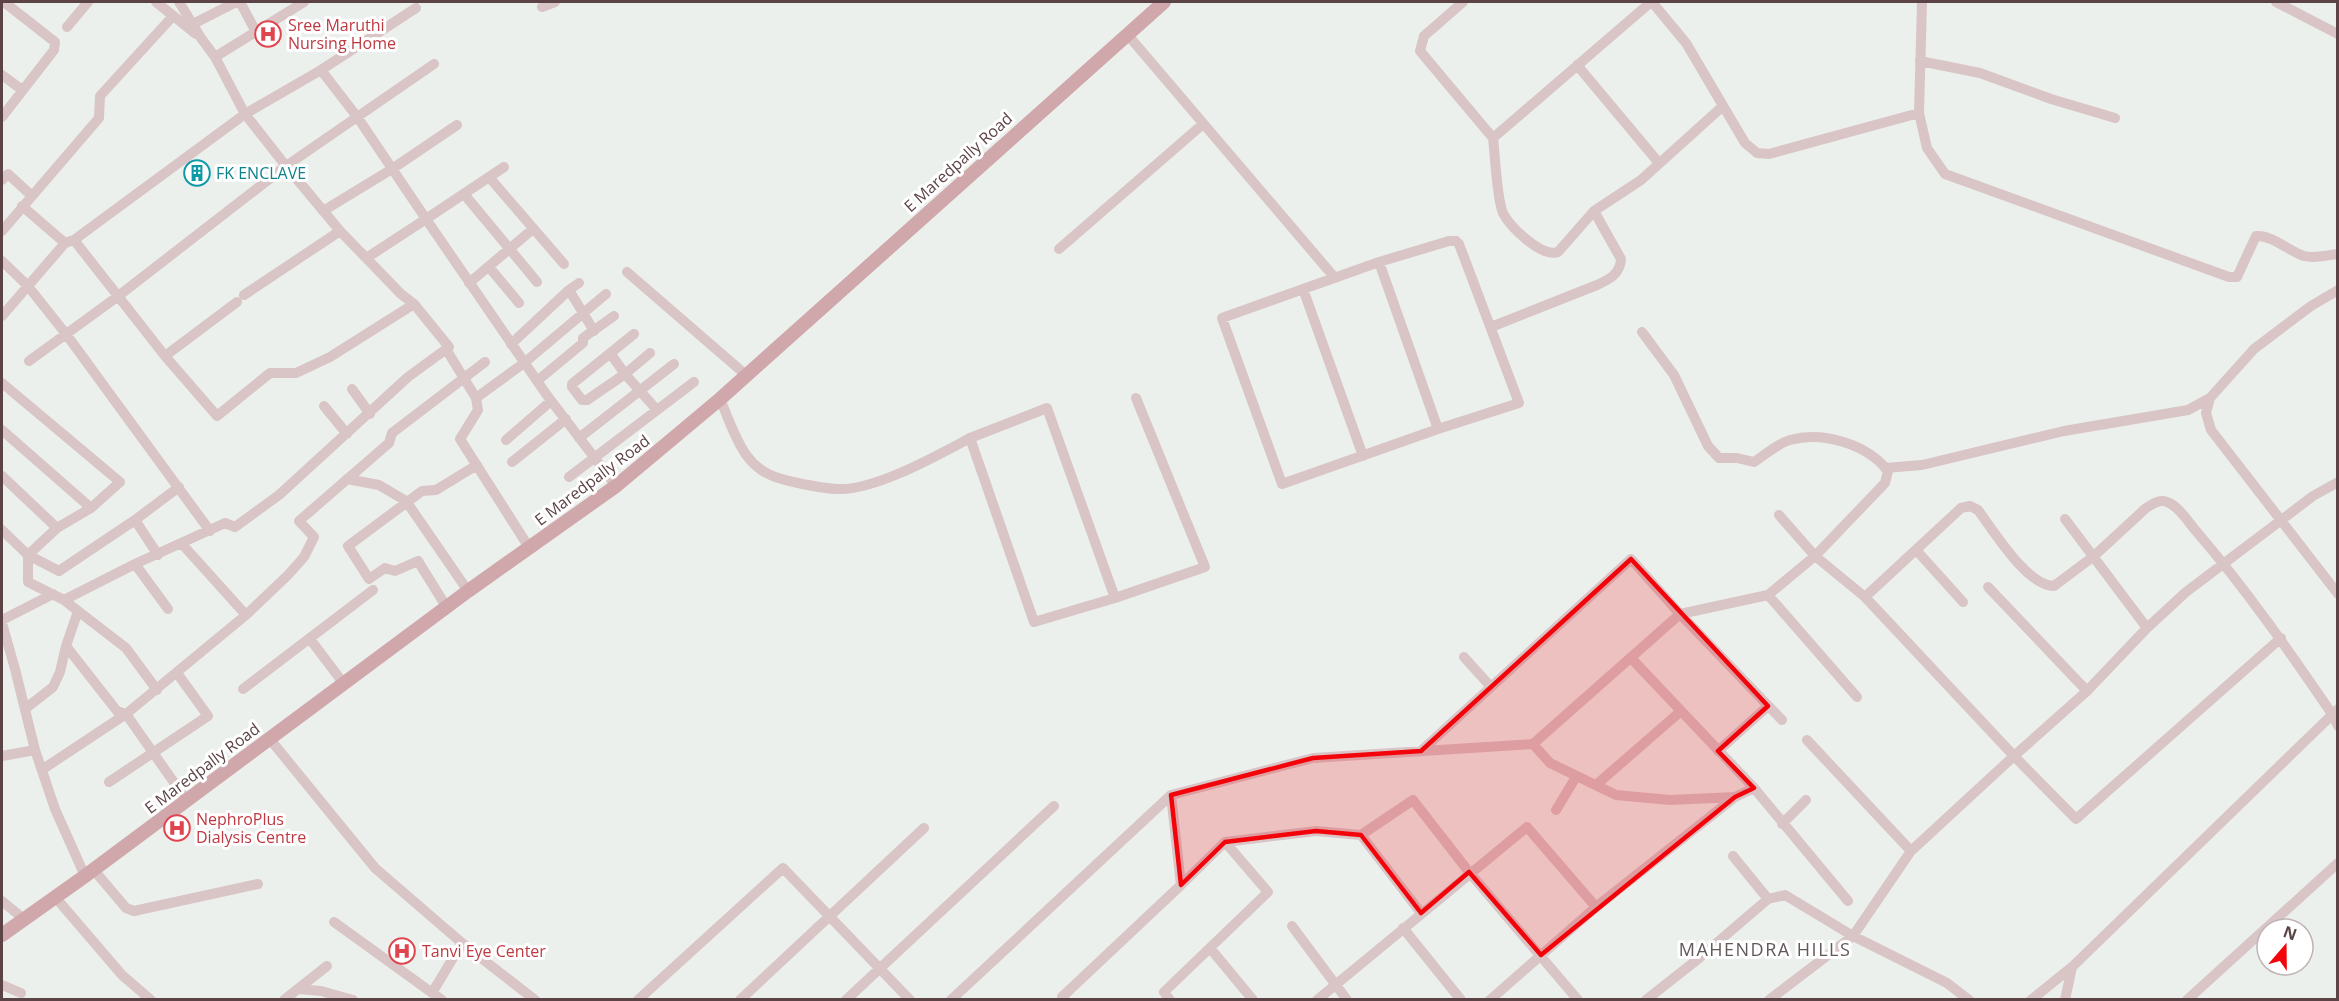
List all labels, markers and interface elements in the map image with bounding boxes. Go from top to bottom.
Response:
place label: Sree Maruthi Nursing Home [288,14,396,54]
hospital icon: Sree Maruthi Nursing Home [253,19,283,49]
street label: E Maredpally Road [899,107,1017,217]
building icon: FK ENCLAVE [182,158,212,188]
place label: FK ENCLAVE [216,162,306,184]
street label: E Maredpally Road [530,429,654,531]
street label: E Maredpally Road [140,717,264,819]
place label: NephroPlus Dialysis Centre [196,808,306,848]
hospital icon: NephroPlus Dialysis Centre [162,813,192,843]
north arrow [2255,917,2315,977]
text: N [2280,920,2300,945]
hospital icon: Tanvi Eye Center [387,936,417,966]
district label: MAHENDRA HILLS [1679,937,1851,961]
place label: Tanvi Eye Center [422,940,546,962]

